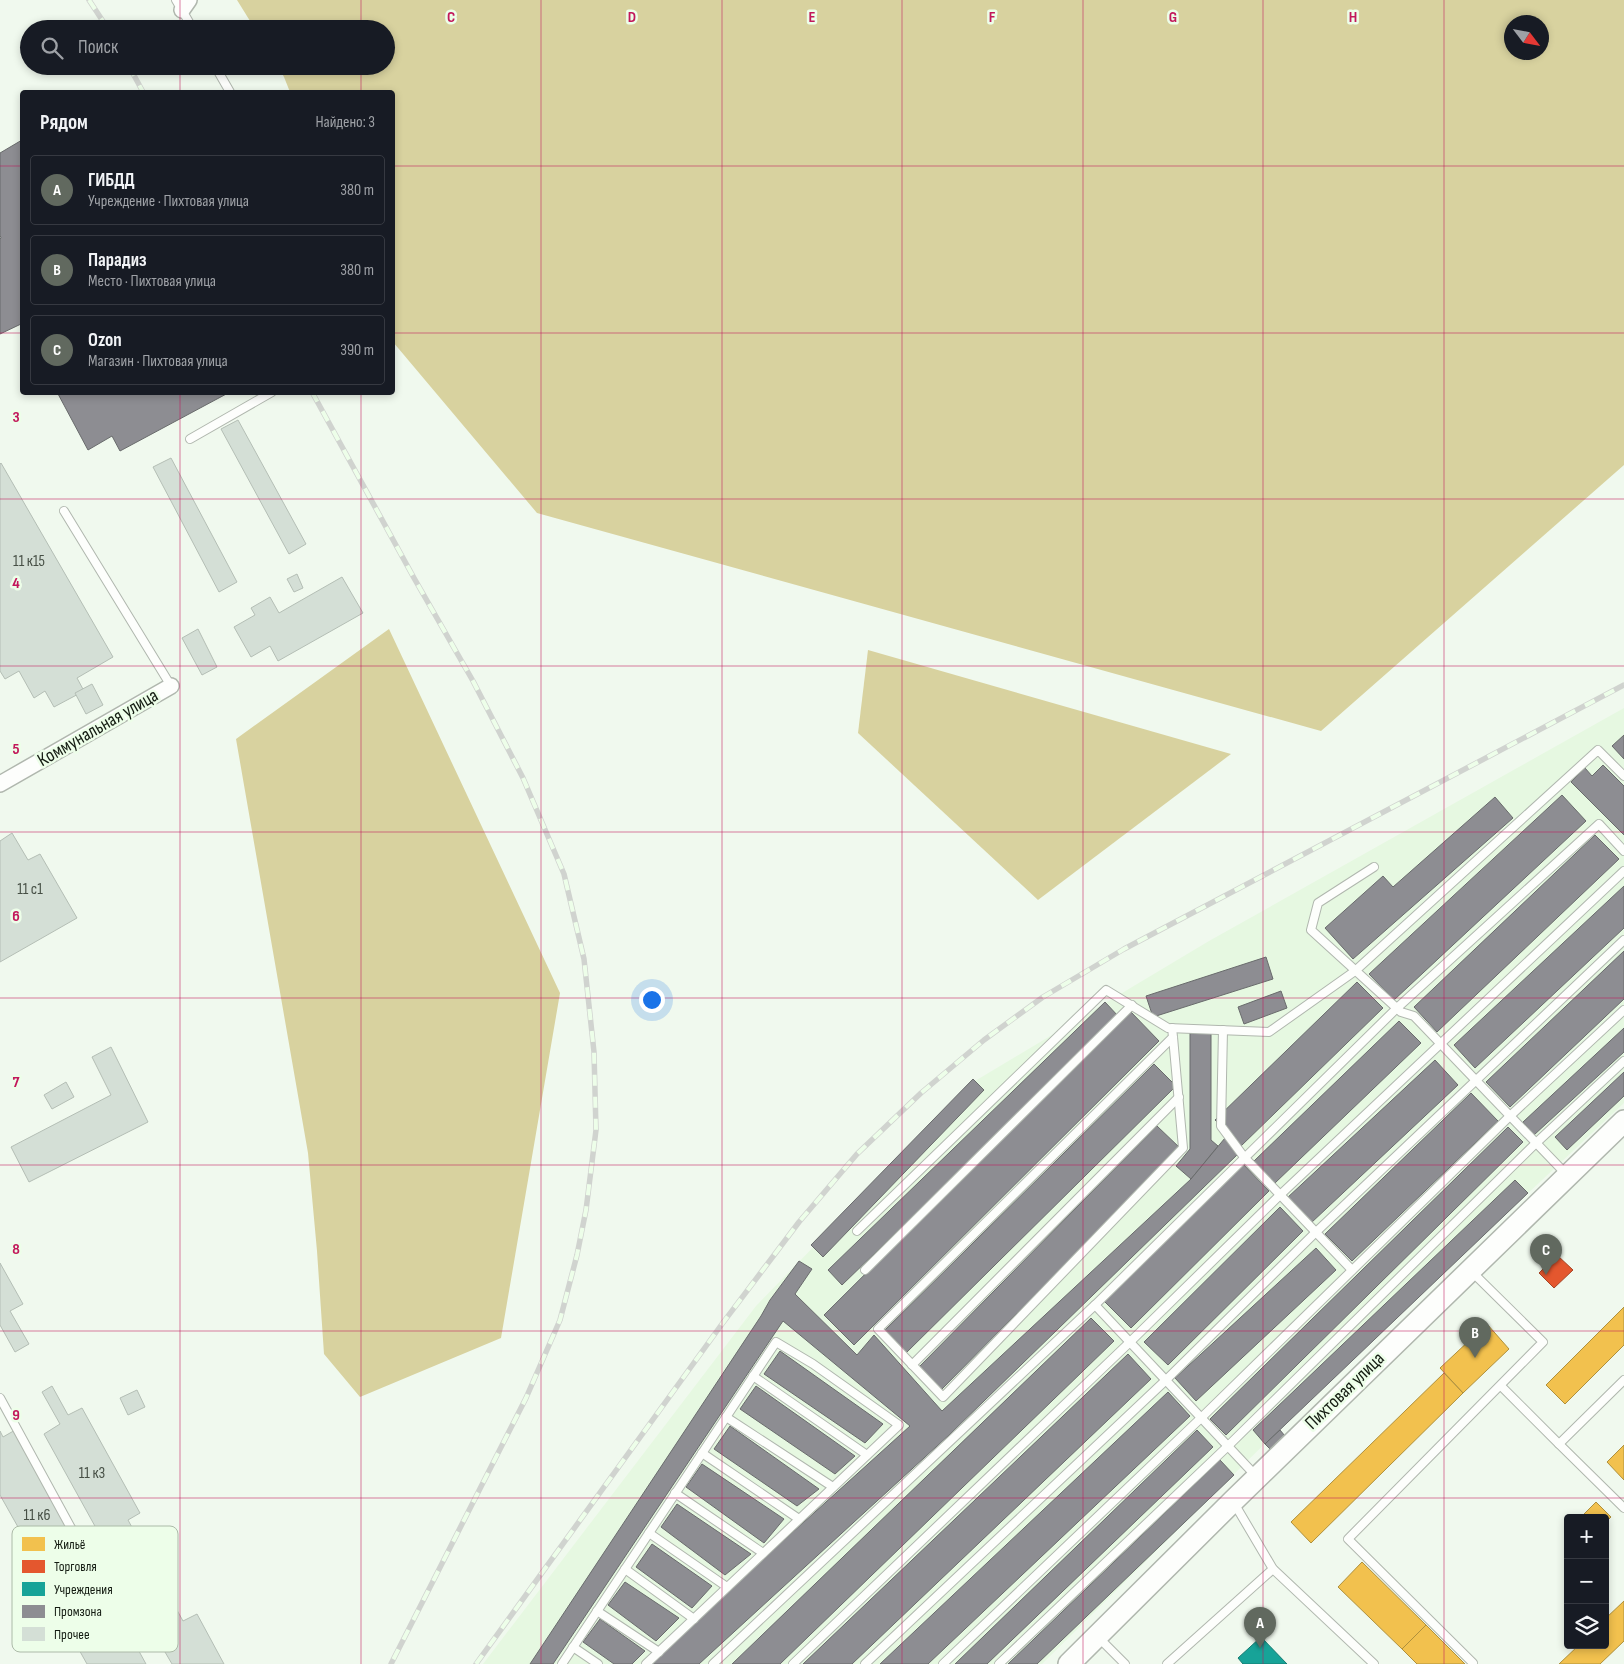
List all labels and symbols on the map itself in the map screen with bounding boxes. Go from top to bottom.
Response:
text: C [447,8,455,27]
text: D [628,8,636,27]
text: E [809,8,816,27]
text: F [989,8,996,27]
text: G [1169,8,1177,27]
text: H [1349,8,1357,27]
north arrow [1504,15,1549,60]
text: 3 [12,408,20,427]
house number: 11 к15 [13,552,45,571]
text: 4 [12,574,20,593]
street label: Коммунальная улица [34,684,162,772]
text: 5 [12,740,20,759]
house number: 11 с1 [17,880,43,899]
text: 6 [12,907,20,926]
your location [639,987,665,1013]
text: 7 [13,1073,20,1092]
pin: C [1530,1234,1562,1275]
text: 8 [12,1240,20,1259]
pin: B [1459,1317,1491,1358]
street label: Пихтовая улица [1300,1347,1390,1435]
text: 9 [12,1406,20,1425]
house number: 11 к3 [79,1464,105,1483]
house number: 11 к6 [24,1506,50,1525]
legend [12,1526,178,1652]
text: Жильё [54,1536,85,1553]
text: Торговля [54,1558,97,1575]
text: Учреждения [54,1581,113,1598]
text: Промзона [54,1603,102,1620]
pin: A [1244,1607,1276,1648]
text: Прочее [54,1626,90,1643]

